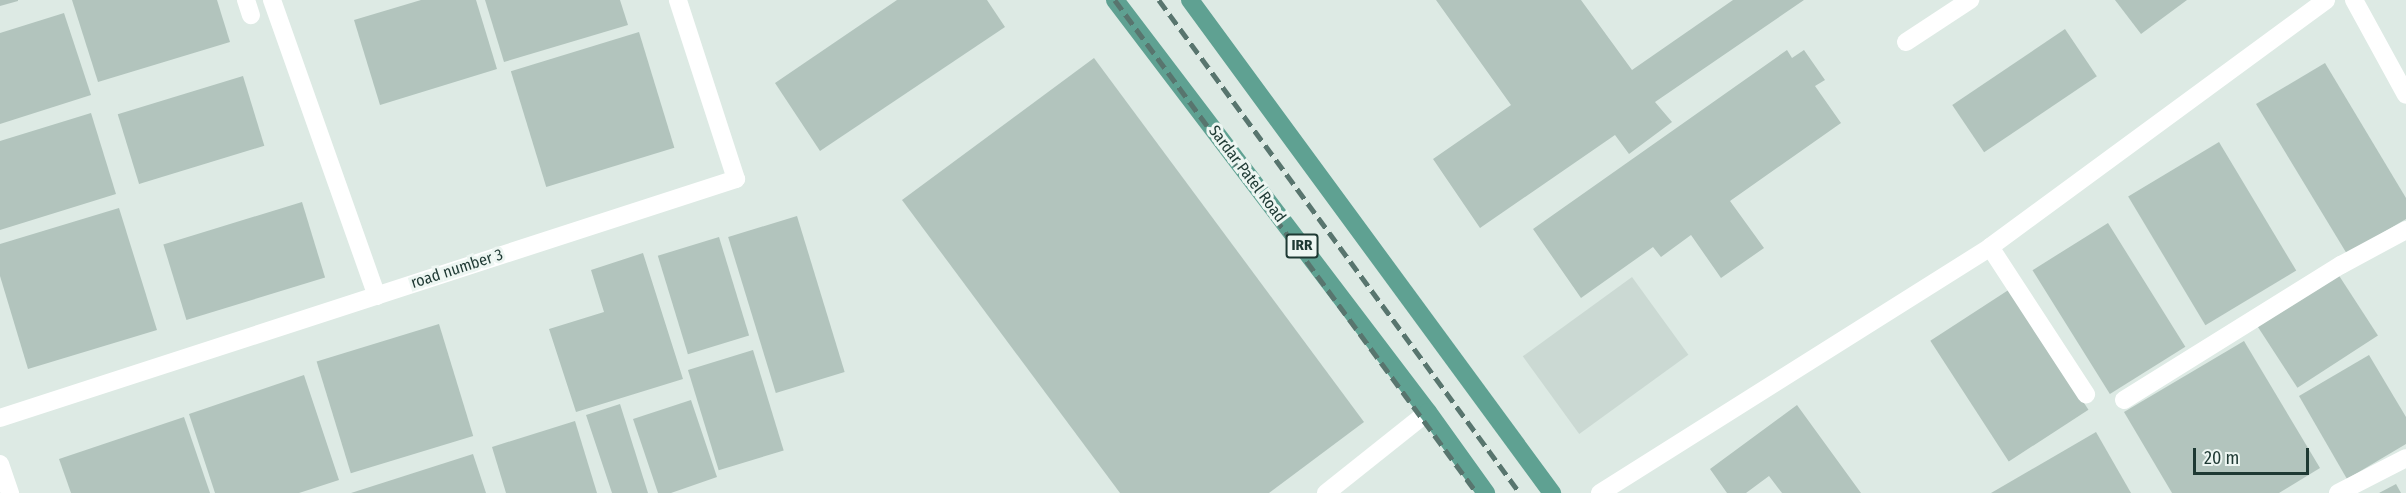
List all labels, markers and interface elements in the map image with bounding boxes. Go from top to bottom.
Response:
street label: Sardar Patel Road [1204,122,1290,226]
road number: IRR [1286,234,1318,258]
street label: road number 3 [409,245,505,293]
scale bar [2196,436,2312,474]
text: 20 m [2204,447,2239,469]

